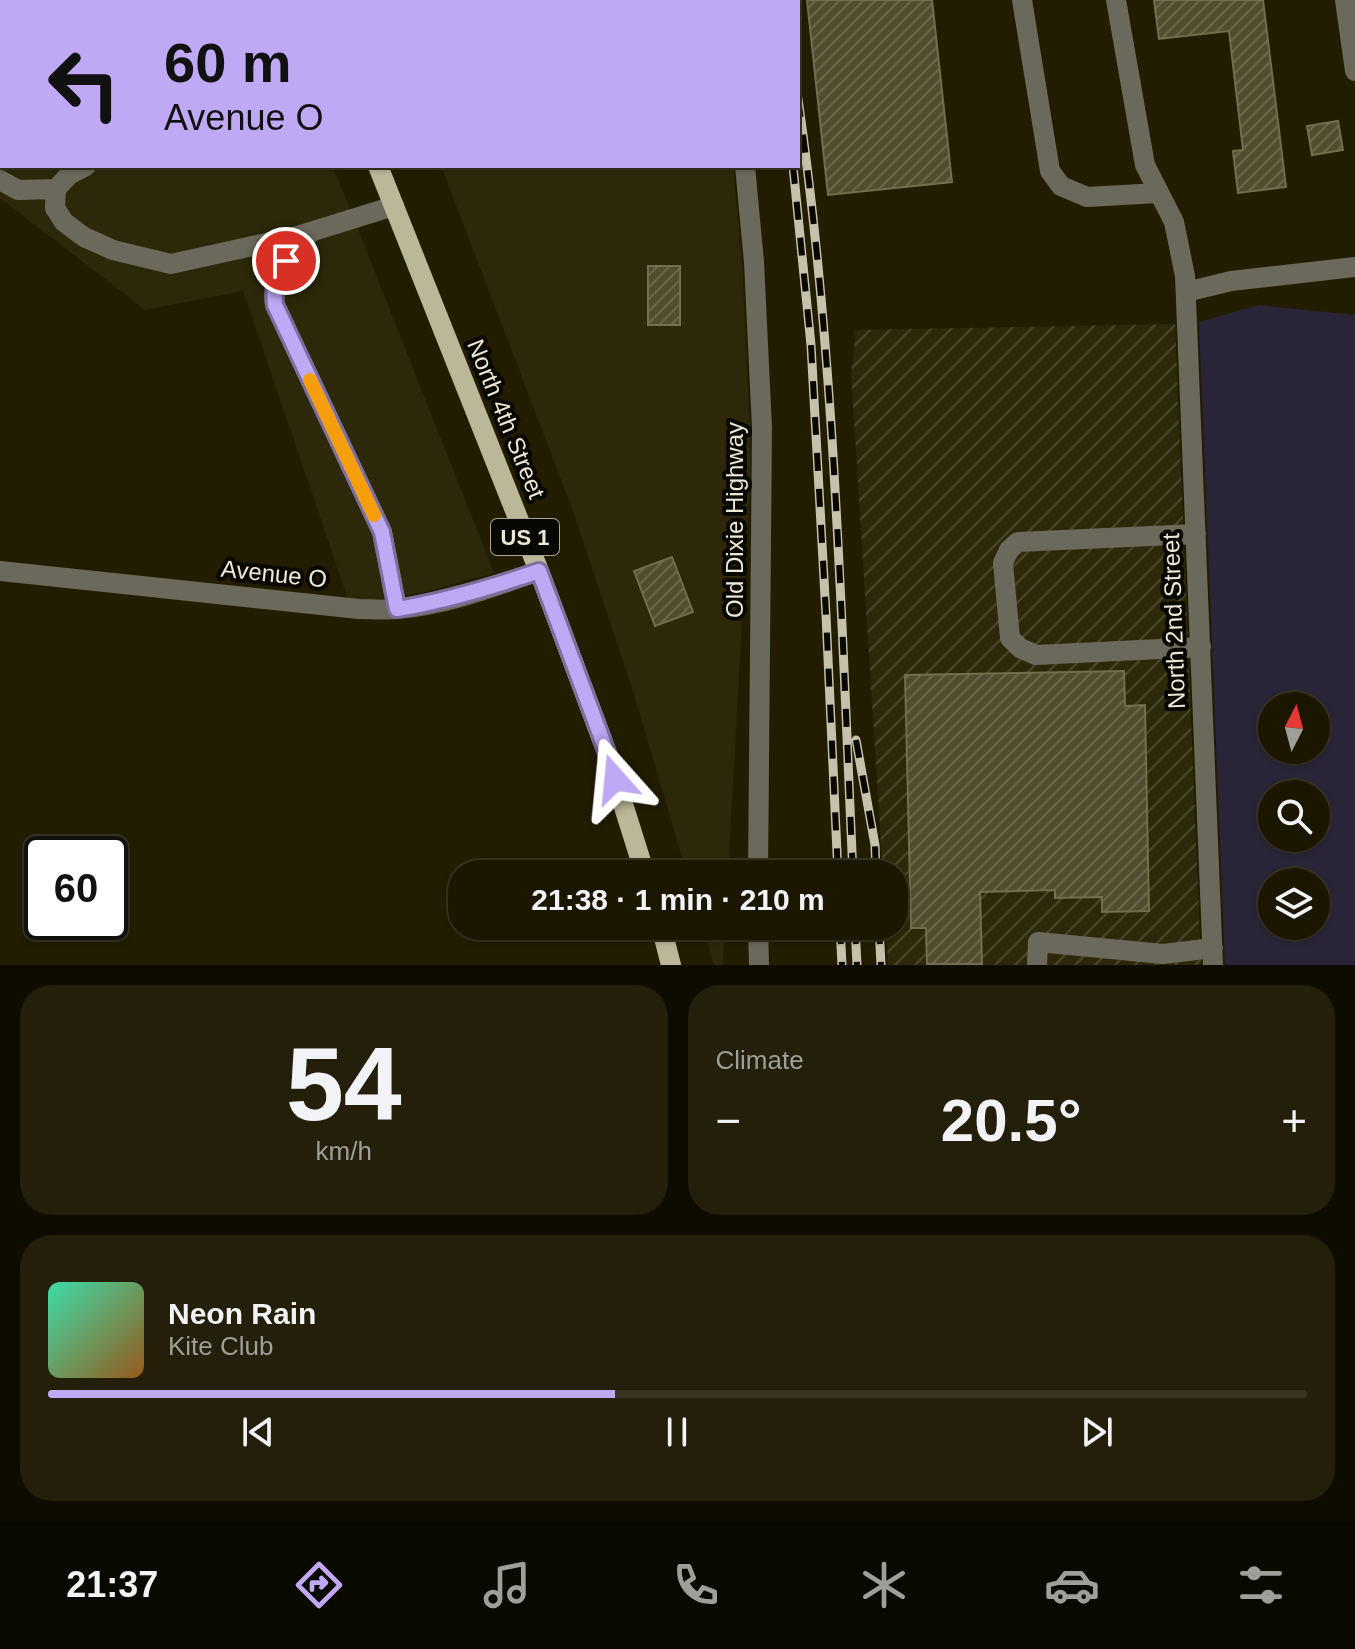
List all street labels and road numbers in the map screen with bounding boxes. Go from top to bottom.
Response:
street label: North 4th Street [462,335,551,503]
street label: Old Dixie Highway [721,422,748,618]
road number: US 1 [491,519,559,555]
street label: North 2nd Street [1157,532,1190,709]
street label: Avenue O [220,555,328,592]

